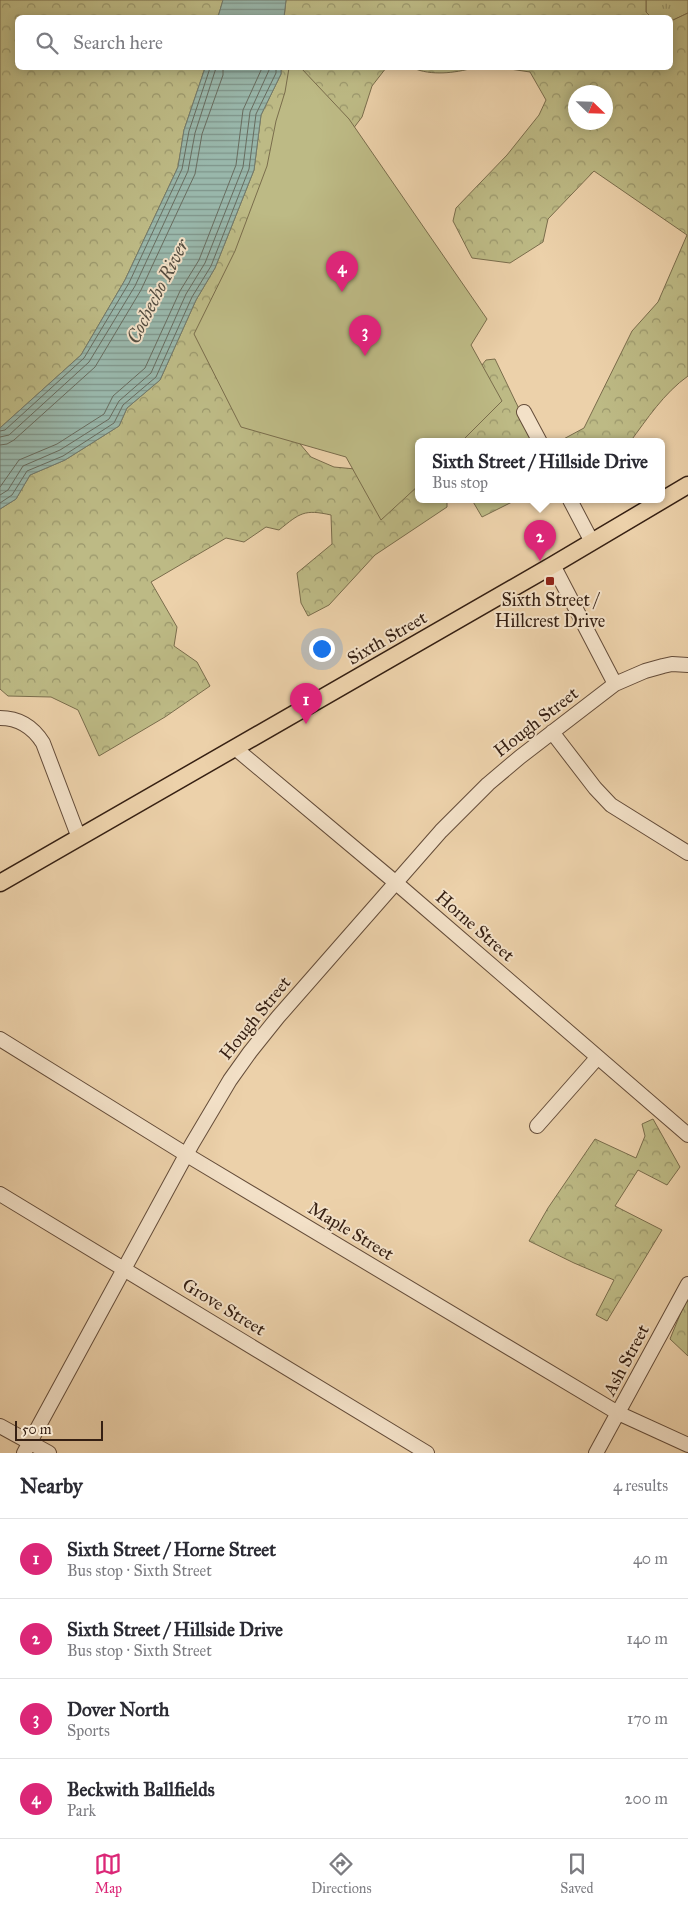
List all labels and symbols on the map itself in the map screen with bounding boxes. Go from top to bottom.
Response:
north arrow [568,85,613,130]
water label: Cochecho River [121,234,194,347]
pin: 4 [326,251,358,292]
pin: 3 [349,315,381,356]
pin: 2 [524,520,556,561]
marker: Sixth Street / Hillcrest Drive [544,575,556,587]
place label: Sixth Street / Hillcrest Drive [495,589,605,632]
street label: Sixth Street [343,606,431,670]
your location [309,636,335,662]
street label: Hough Street [489,682,584,763]
pin: 1 [290,683,322,724]
street label: Horne Street [431,886,519,967]
street label: Hough Street [215,971,297,1065]
street label: Maple Street [304,1197,398,1265]
street label: Grove Street [178,1274,270,1341]
street label: Ash Street [598,1320,654,1400]
scale bar [15,1418,102,1441]

